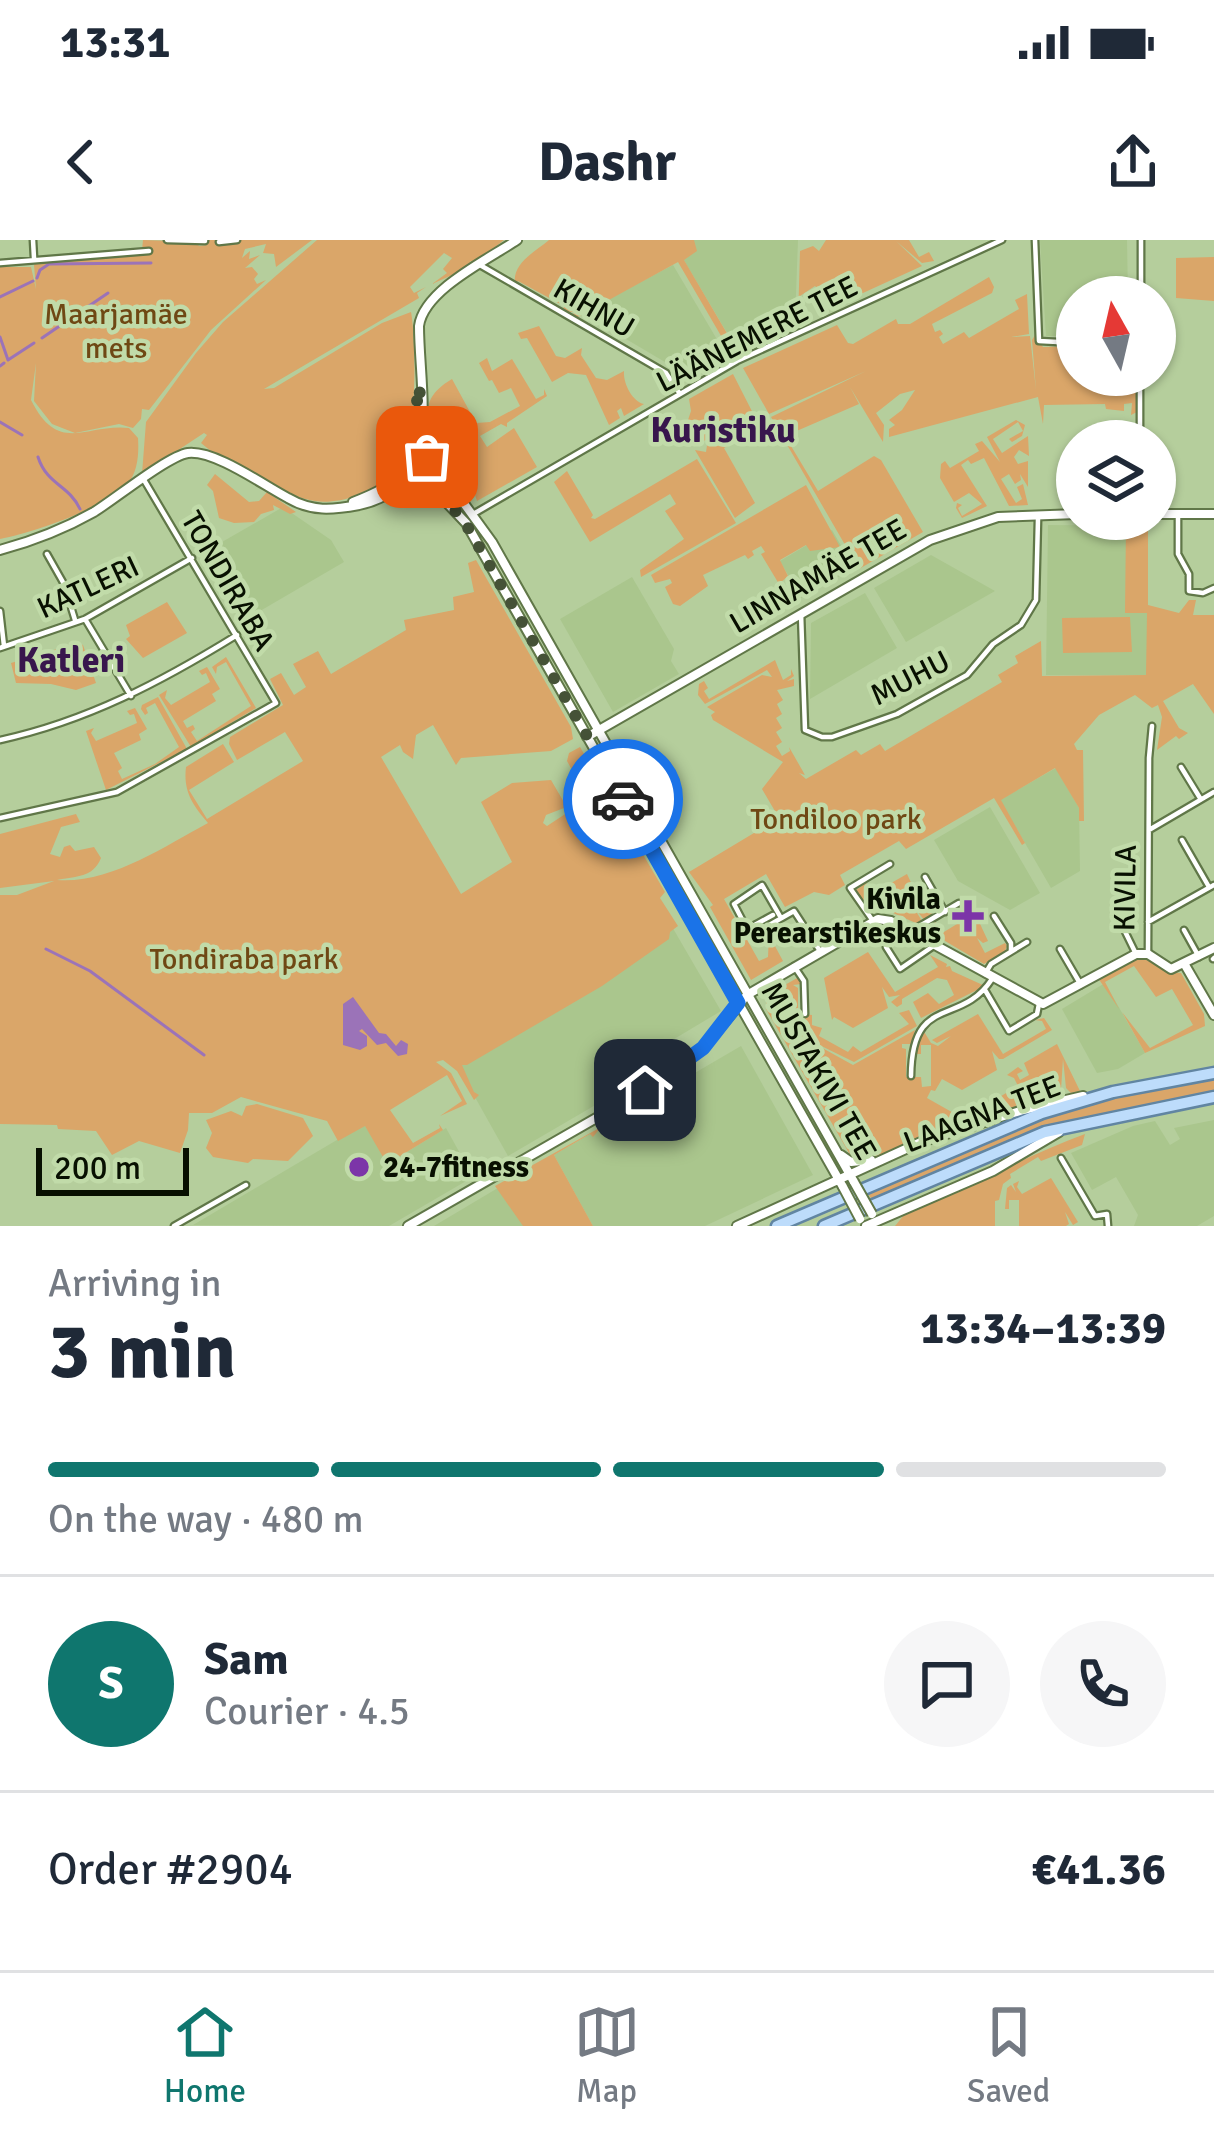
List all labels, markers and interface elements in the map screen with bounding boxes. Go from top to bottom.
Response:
text: 13:31 [60,15,170,70]
icon: back [48,129,114,195]
text: Dashr [538,129,676,196]
icon: share [1100,129,1166,195]
street label: LÄÄNEMERE TEE [650,268,864,401]
street label: KIHNU [547,271,641,346]
north arrow [1056,276,1176,396]
map controls [1056,276,1176,540]
park label: Maarjamäe mets [44,296,188,367]
pin [376,406,478,508]
district label: Kuristiku [650,408,796,453]
button: layers [1056,420,1176,540]
icon: bag [394,424,460,490]
street label: TONDIRABA [173,505,282,658]
street label: LINNAMÄE TEE [723,511,913,642]
street label: KATLERI [31,548,145,627]
district label: Katleri [17,638,125,683]
street label: MUHU [864,643,956,714]
courier [563,739,683,859]
icon: car [590,766,656,832]
park label: Tondiloo park [750,801,922,838]
street label: KIVILA [1106,844,1145,932]
place label: Kivila Perearstikeskus [734,881,941,952]
marker: Kivila Perearstikeskus [952,900,984,932]
park label: Tondiraba park [149,941,339,978]
street label: MUSTAKIVI TEE [753,976,884,1167]
pin [594,1039,696,1141]
icon: home [612,1057,678,1123]
street label: LAAGNA TEE [899,1068,1066,1161]
scale bar [36,1142,189,1195]
text: 200 m [54,1148,141,1189]
place label: 24-7fitness [383,1149,529,1186]
marker: 24-7fitness [346,1154,372,1180]
text: Arriving in [48,1259,222,1307]
text: 13:34–13:39 [920,1301,1166,1356]
text: 3 min [48,1304,236,1400]
text: On the way · 480 m [48,1495,364,1543]
button: chat [884,1621,1010,1747]
button: phone [1040,1621,1166,1747]
text: Sam [204,1632,289,1687]
text: S [98,1656,124,1711]
text: Courier · 4.5 [204,1687,410,1735]
text: Order #2904 [48,1842,293,1897]
text: €41.36 [1032,1842,1166,1897]
tab: Home [164,1999,246,2112]
tab: Map [574,1999,640,2112]
tab: Saved [967,1999,1050,2112]

